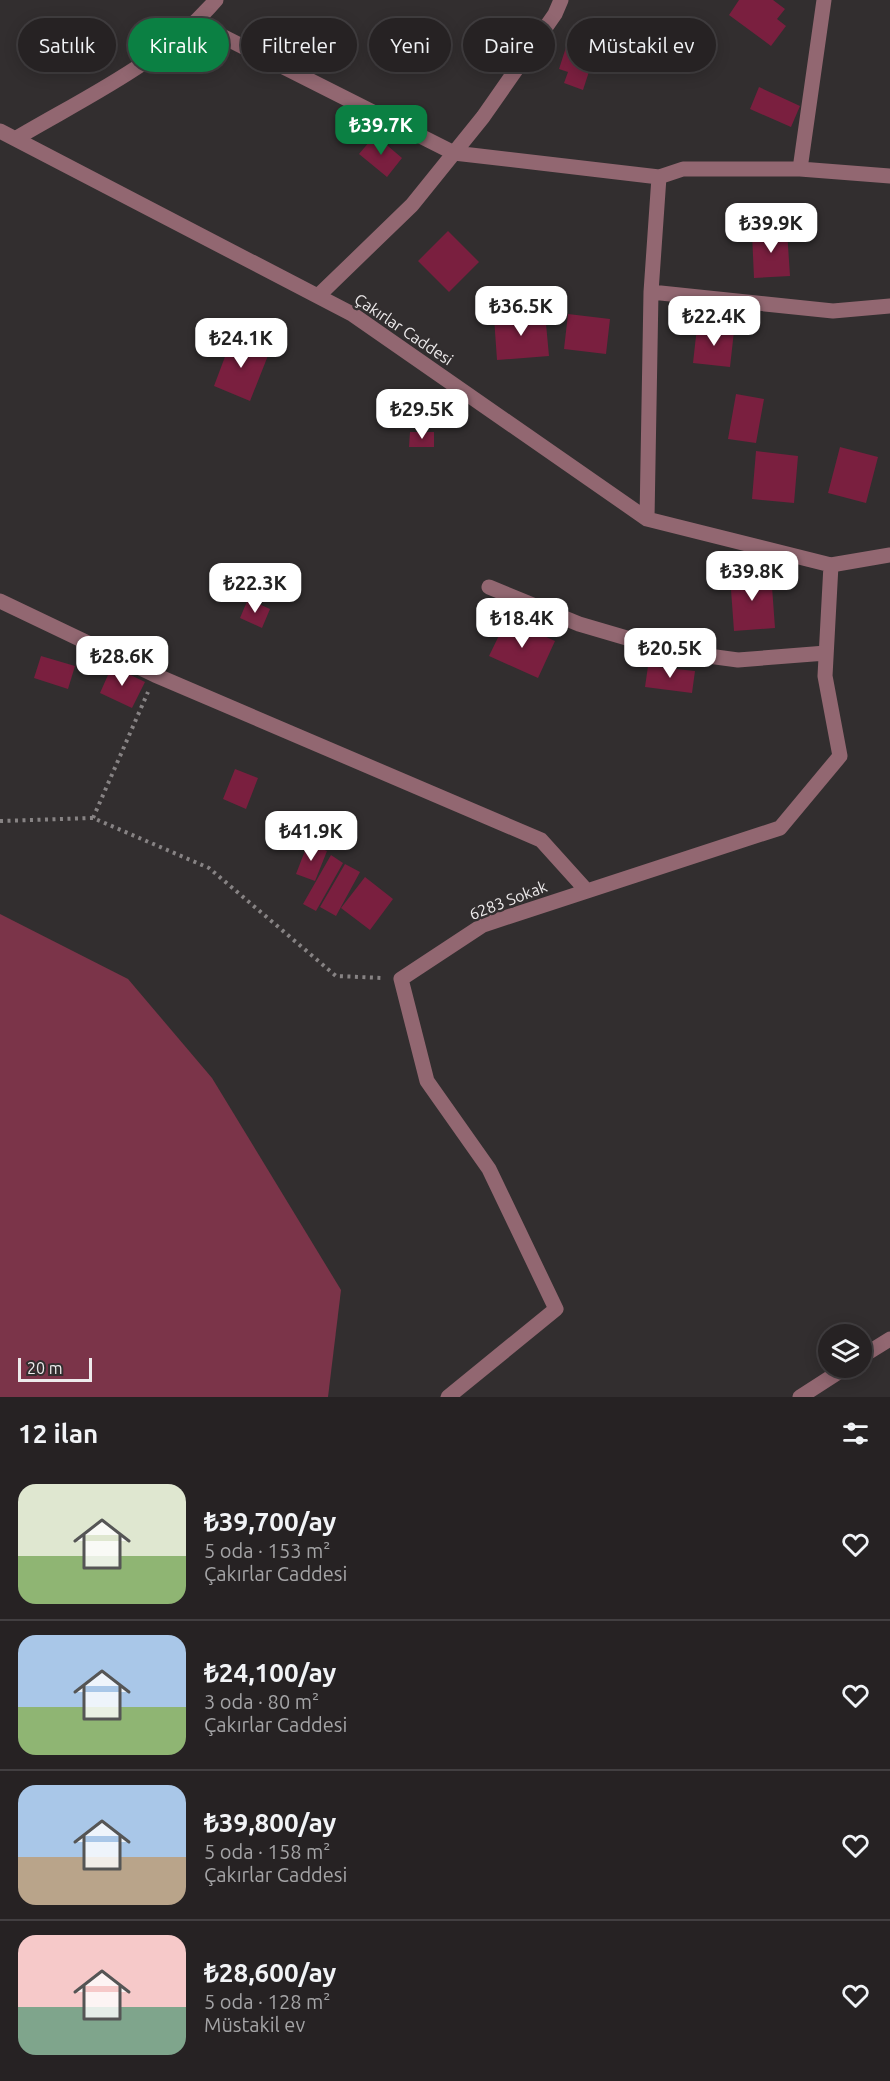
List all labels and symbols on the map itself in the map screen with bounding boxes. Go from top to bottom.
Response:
pin: ₺39.7K [332,105,430,156]
pin: ₺39.9K [722,203,820,254]
pin: ₺36.5K [472,286,570,337]
street label: Çakırlar Caddesi [351,289,457,369]
pin: ₺22.4K [665,296,763,347]
pin: ₺24.1K [192,318,290,369]
pin: ₺29.5K [373,389,471,440]
pin: ₺39.8K [703,551,801,602]
pin: ₺22.3K [206,563,304,614]
pin: ₺18.4K [473,598,571,649]
pin: ₺20.5K [621,628,719,679]
pin: ₺28.6K [73,636,171,687]
pin: ₺41.9K [262,811,360,862]
street label: 6283 Sokak [467,877,549,923]
scale bar [18,1355,92,1382]

